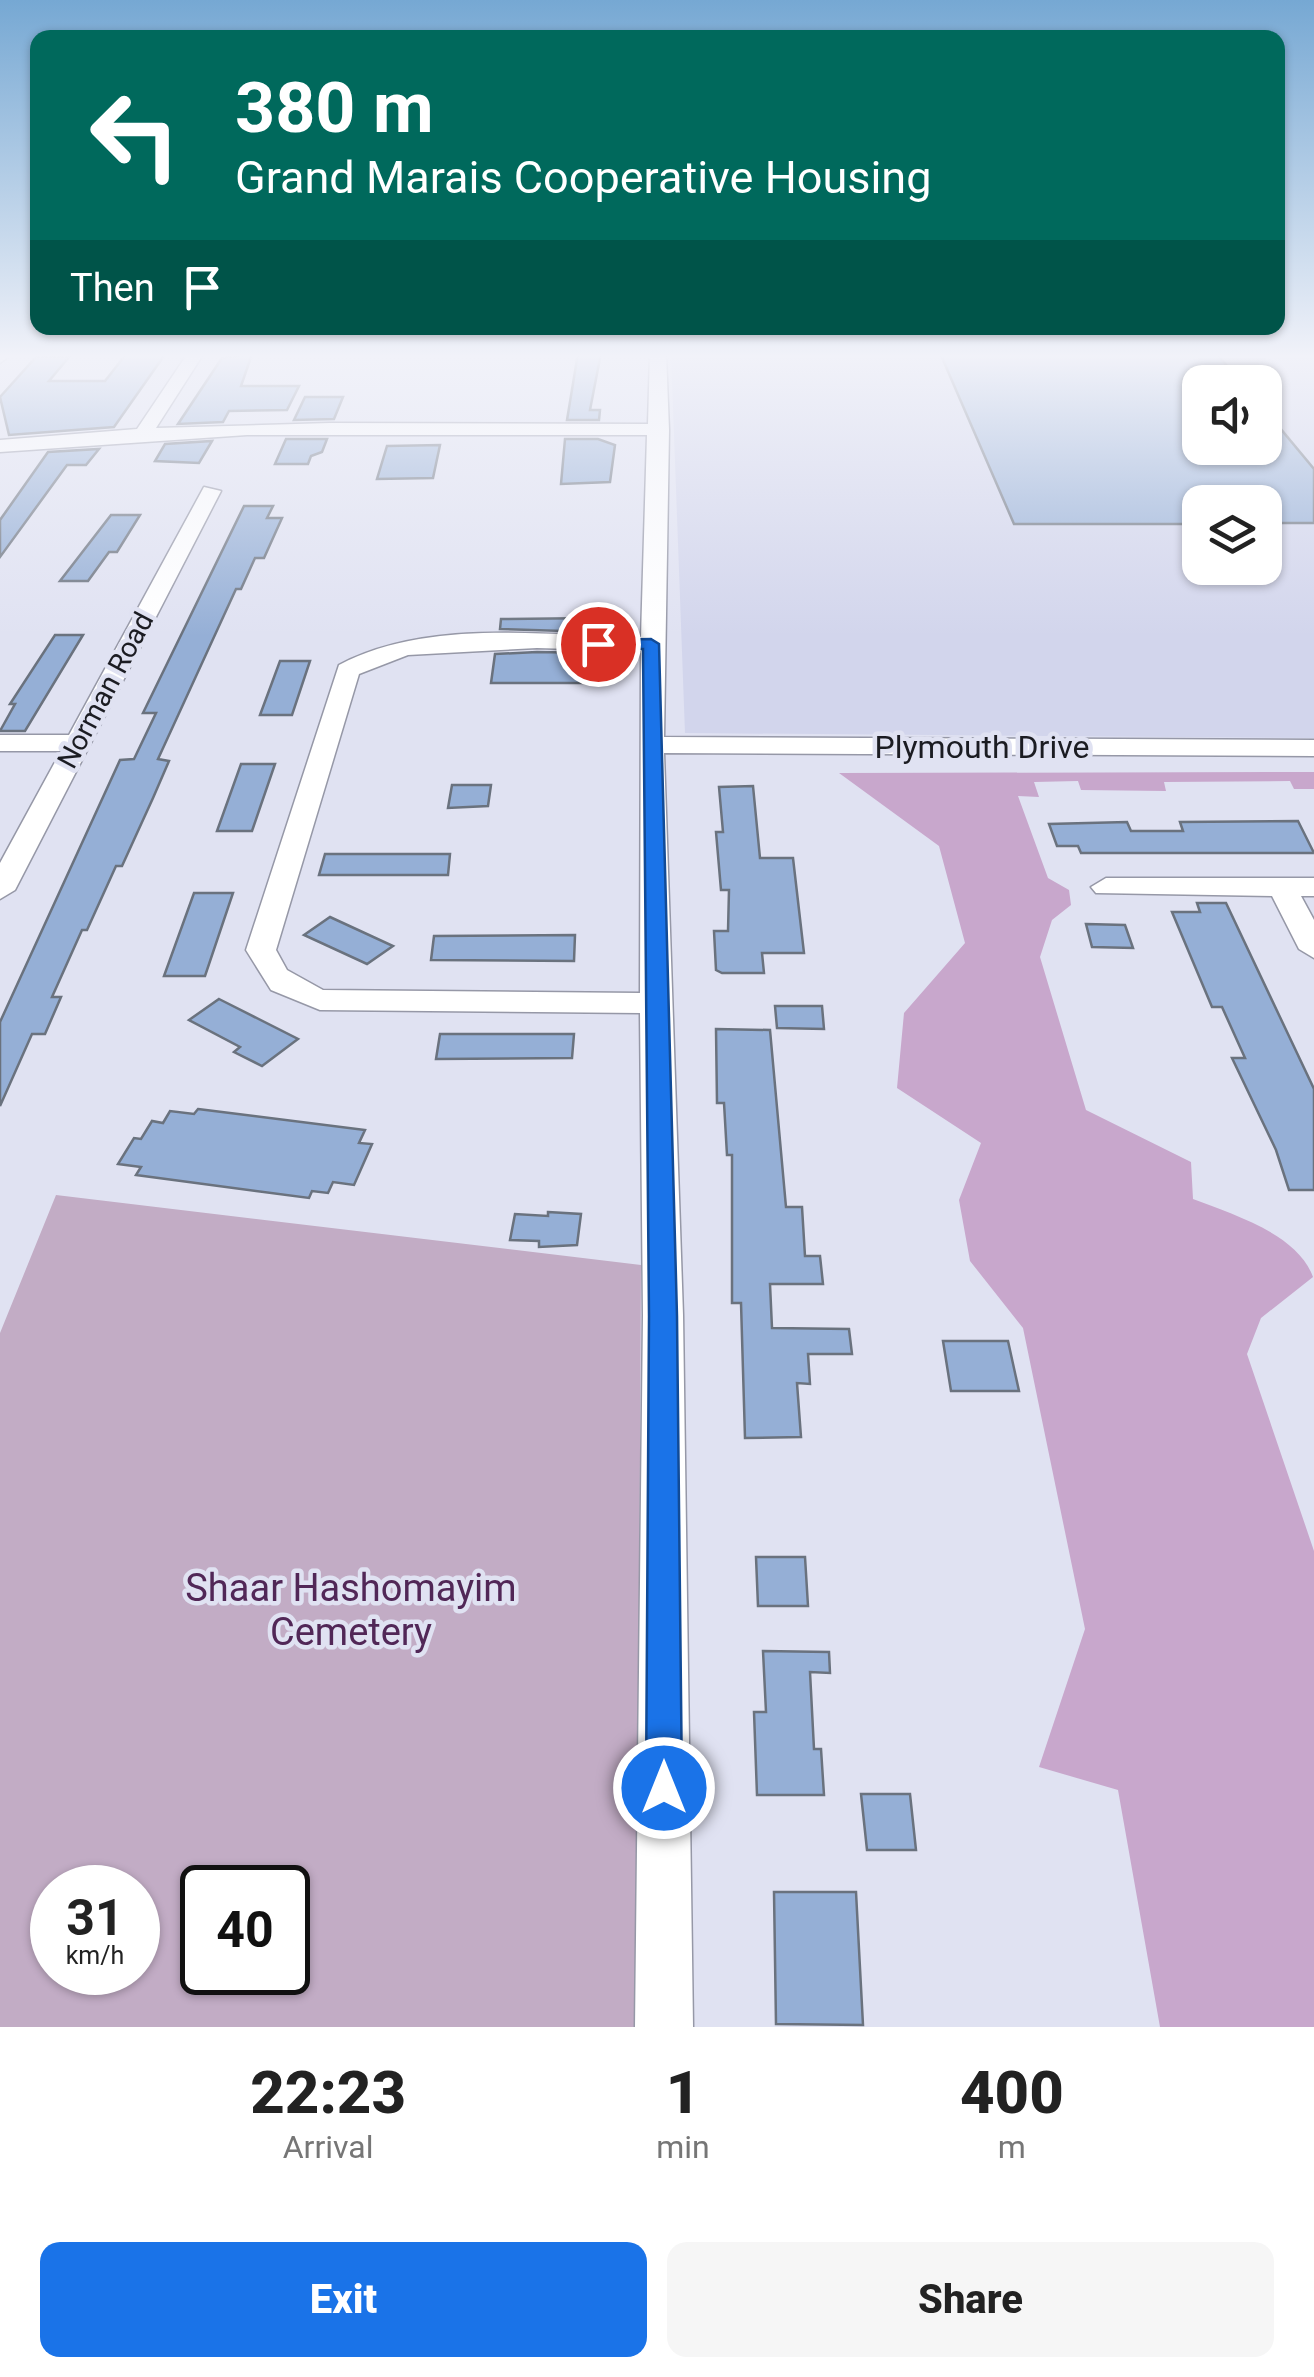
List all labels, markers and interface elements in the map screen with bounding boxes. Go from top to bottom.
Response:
text: 380 m [235,67,434,149]
icon: left [70,70,200,200]
text: Grand Marais Cooperative Housing [235,151,932,204]
icon: arrive [175,260,230,315]
text: Then [70,266,155,310]
map controls [1182,365,1282,585]
button: sound [1182,365,1282,465]
button: layers [1182,485,1282,585]
pin [556,602,641,687]
street label: Norman Road [51,607,160,774]
icon: arrive [571,617,626,672]
street label: Plymouth Drive [875,728,1089,766]
park label: Shaar Hashomayim Cemetery [185,1566,517,1654]
position arrow [612,1736,716,1840]
speed limit sign: 40 [180,1865,310,1995]
text: 31 [66,1889,124,1947]
text: km/h [66,1941,124,1970]
text: 22:23 [250,2057,406,2128]
text: 1 [666,2057,700,2128]
text: 400 [960,2057,1064,2128]
text: Arrival [283,2128,374,2166]
text: min [656,2128,710,2166]
text: m [998,2128,1026,2166]
button: Exit [40,2242,647,2357]
button: Share [667,2242,1274,2357]

